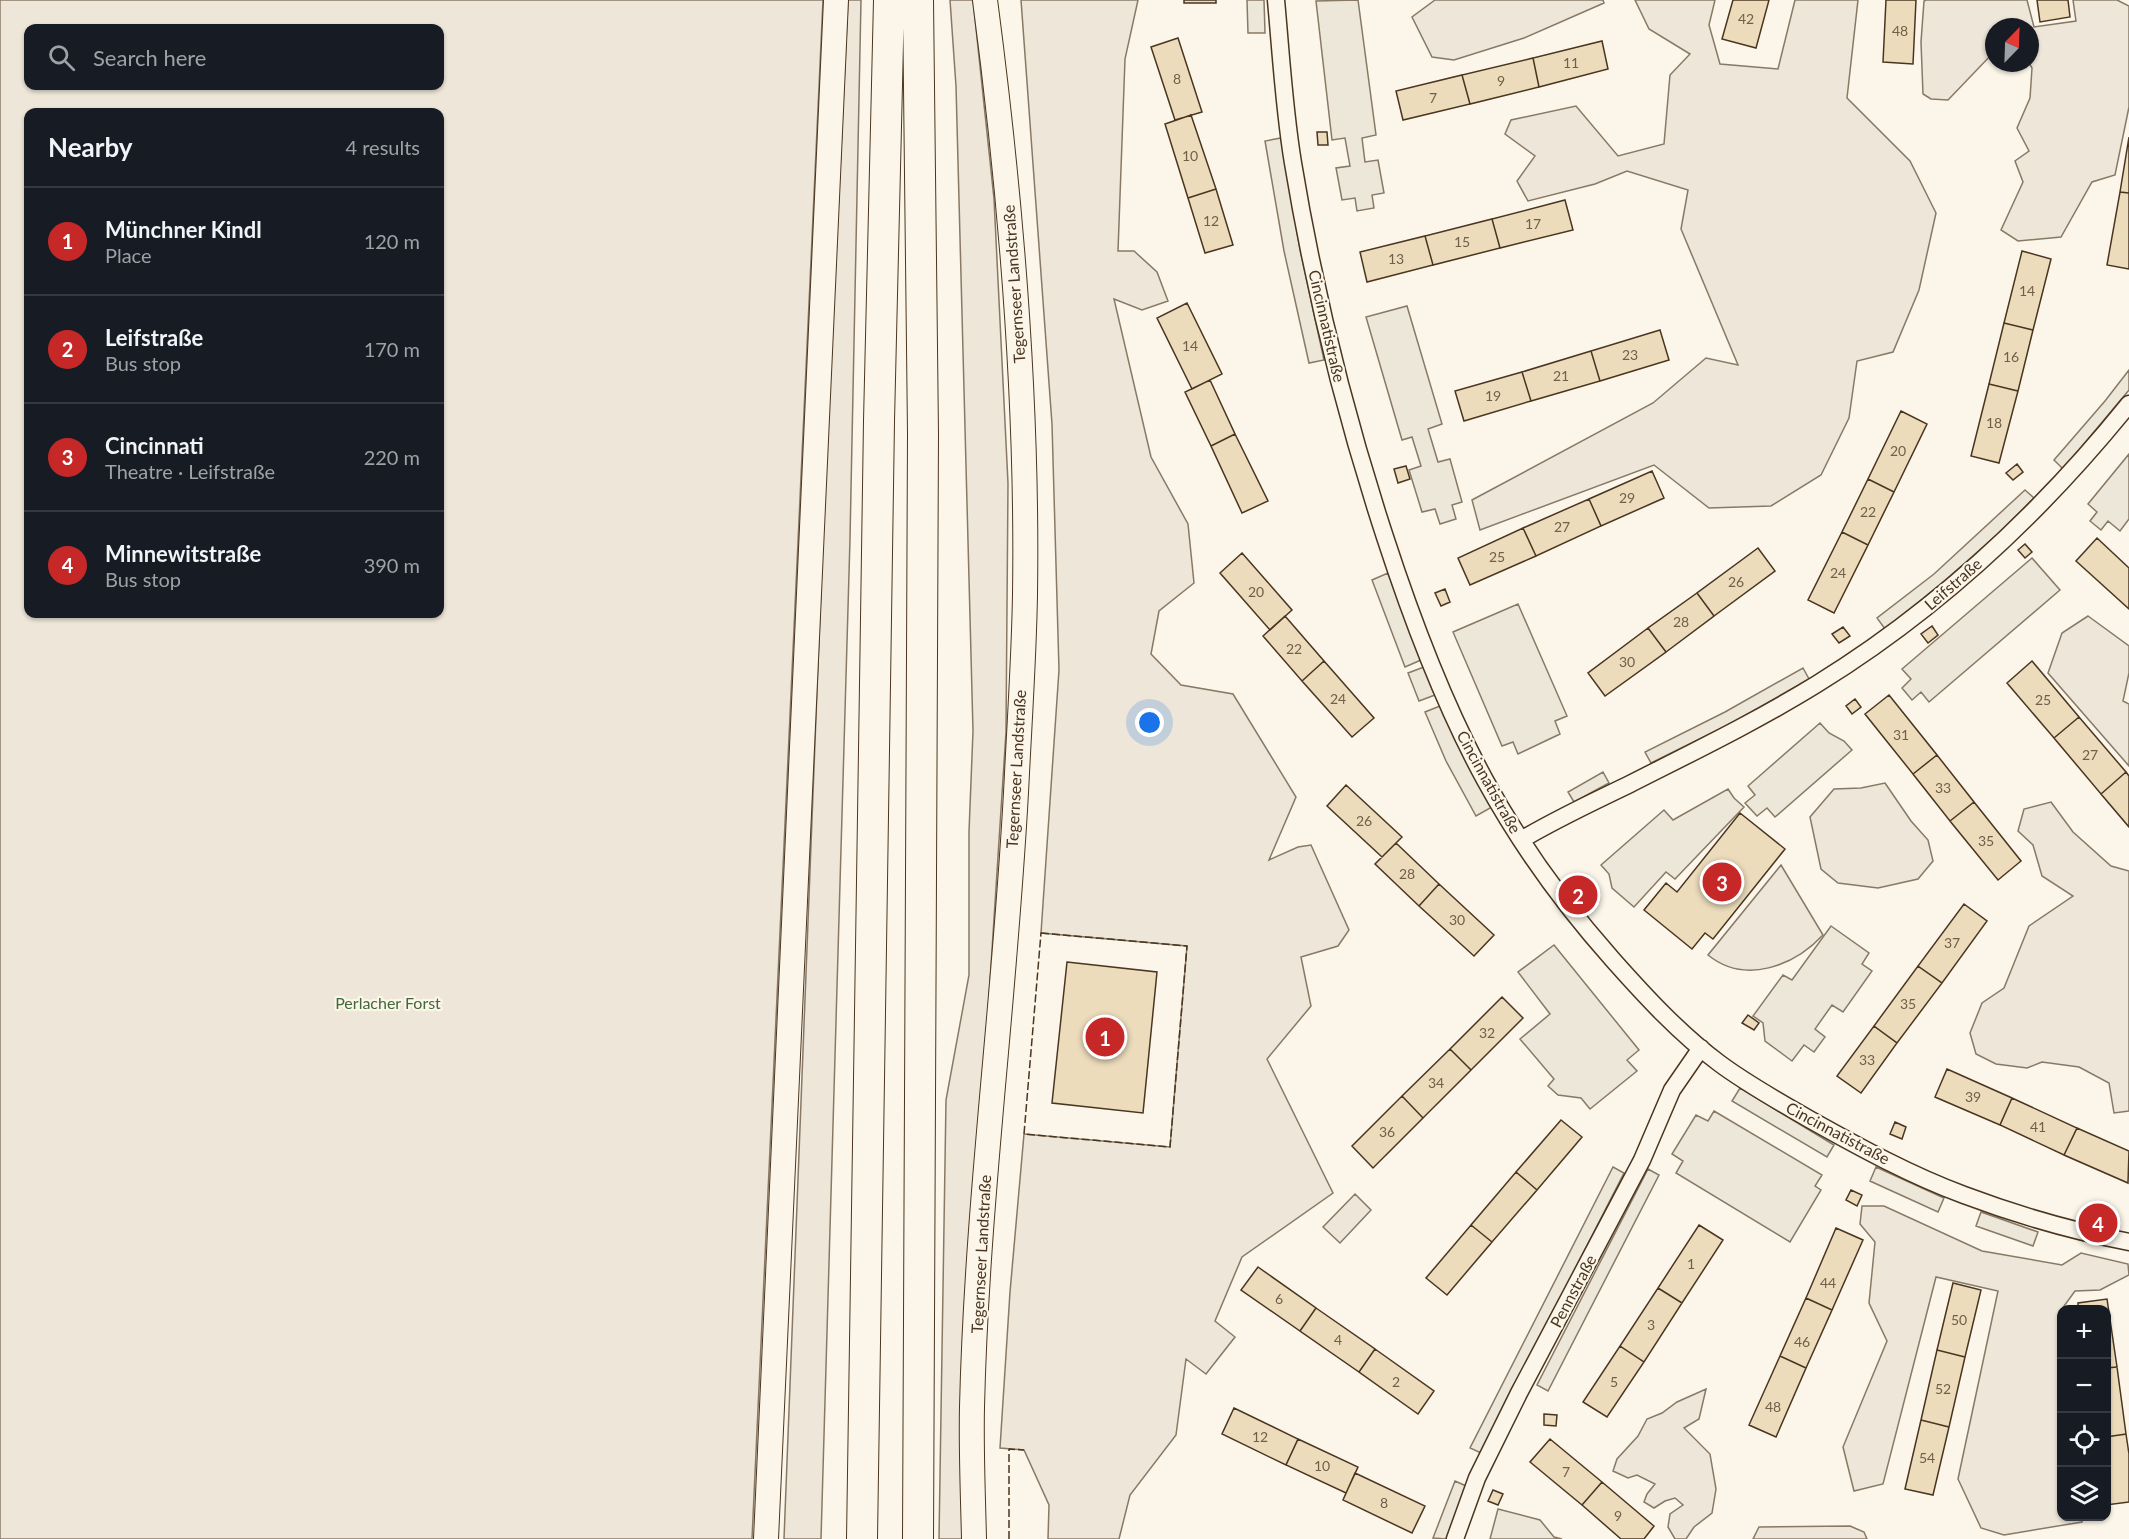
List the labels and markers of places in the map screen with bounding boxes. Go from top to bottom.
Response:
pin: 3 [1702,860,1742,904]
pin: 2 [1558,872,1598,918]
pin: 1 [1086,1014,1124,1060]
pin: 4 [2078,1200,2118,1246]

